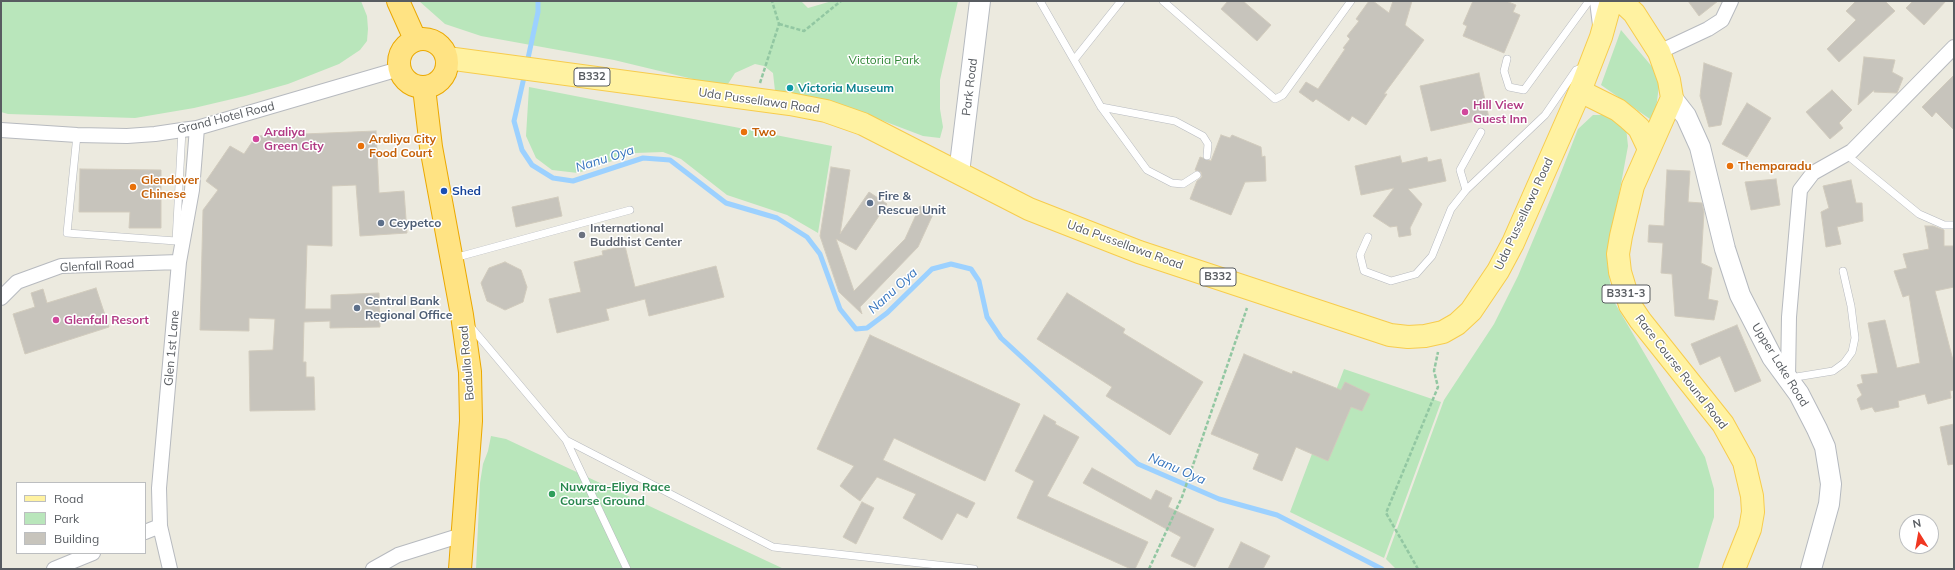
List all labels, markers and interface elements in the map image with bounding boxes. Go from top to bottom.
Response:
park label: Victoria Park [849,53,919,67]
street label: Park Road [959,57,981,117]
road number: B332 [574,68,610,86]
place label: Victoria Museum [798,81,894,95]
marker: Victoria Museum [785,83,795,93]
street label: Uda Pussellawa Road [697,85,821,117]
place label: Hill View Guest Inn [1473,98,1527,126]
street label: Grand Hotel Road [176,99,276,137]
marker: Hill View Guest Inn [1460,107,1470,117]
place label: Araliya Green City [264,125,324,153]
place label: Two [752,125,776,139]
marker: Two [739,127,749,137]
place label: Araliya City Food Court [369,132,436,160]
marker: Araliya Green City [251,134,261,144]
marker: Araliya City Food Court [356,141,366,151]
water label: Nanu Oya [574,142,636,176]
street label: Uda Pussellawa Road [1492,156,1556,272]
place label: Themparadu [1738,159,1812,173]
marker: Themparadu [1725,161,1735,171]
place label: Glendover Chinese [141,173,199,201]
marker: Glendover Chinese [128,182,138,192]
place label: Shed [452,184,481,198]
marker: Shed [439,186,449,196]
place label: Fire & Rescue Unit [878,189,946,217]
marker: Fire & Rescue Unit [865,198,875,208]
place label: Ceypetco [389,216,441,230]
street label: Uda Pussellawa Road [1065,217,1185,273]
marker: Ceypetco [376,218,386,228]
place label: International Buddhist Center [590,221,682,249]
marker: International Buddhist Center [577,230,587,240]
street label: Glenfall Road [59,257,135,275]
water label: Nanu Oya [865,265,921,317]
road number: B332 [1200,268,1236,286]
road number: B331-3 [1602,285,1650,303]
place label: Central Bank Regional Office [365,294,452,322]
marker: Central Bank Regional Office [352,303,362,313]
street label: Glen 1st Lane [162,309,182,387]
street label: Race Course Round Road [1632,312,1730,432]
place label: Glenfall Resort [64,313,149,327]
marker: Glenfall Resort [51,315,61,325]
street label: Upper Lake Road [1748,320,1812,410]
street label: Badulla Road [457,325,477,401]
water label: Nanu Oya [1146,450,1208,488]
place label: Nuwara-Eliya Race Course Ground [560,480,670,508]
legend [16,482,146,554]
marker: Nuwara-Eliya Race Course Ground [547,489,557,499]
text: Road [54,491,83,506]
text: Park [54,511,79,526]
north arrow [1899,514,1939,554]
text: N [1911,516,1922,531]
text: Building [54,531,99,546]

